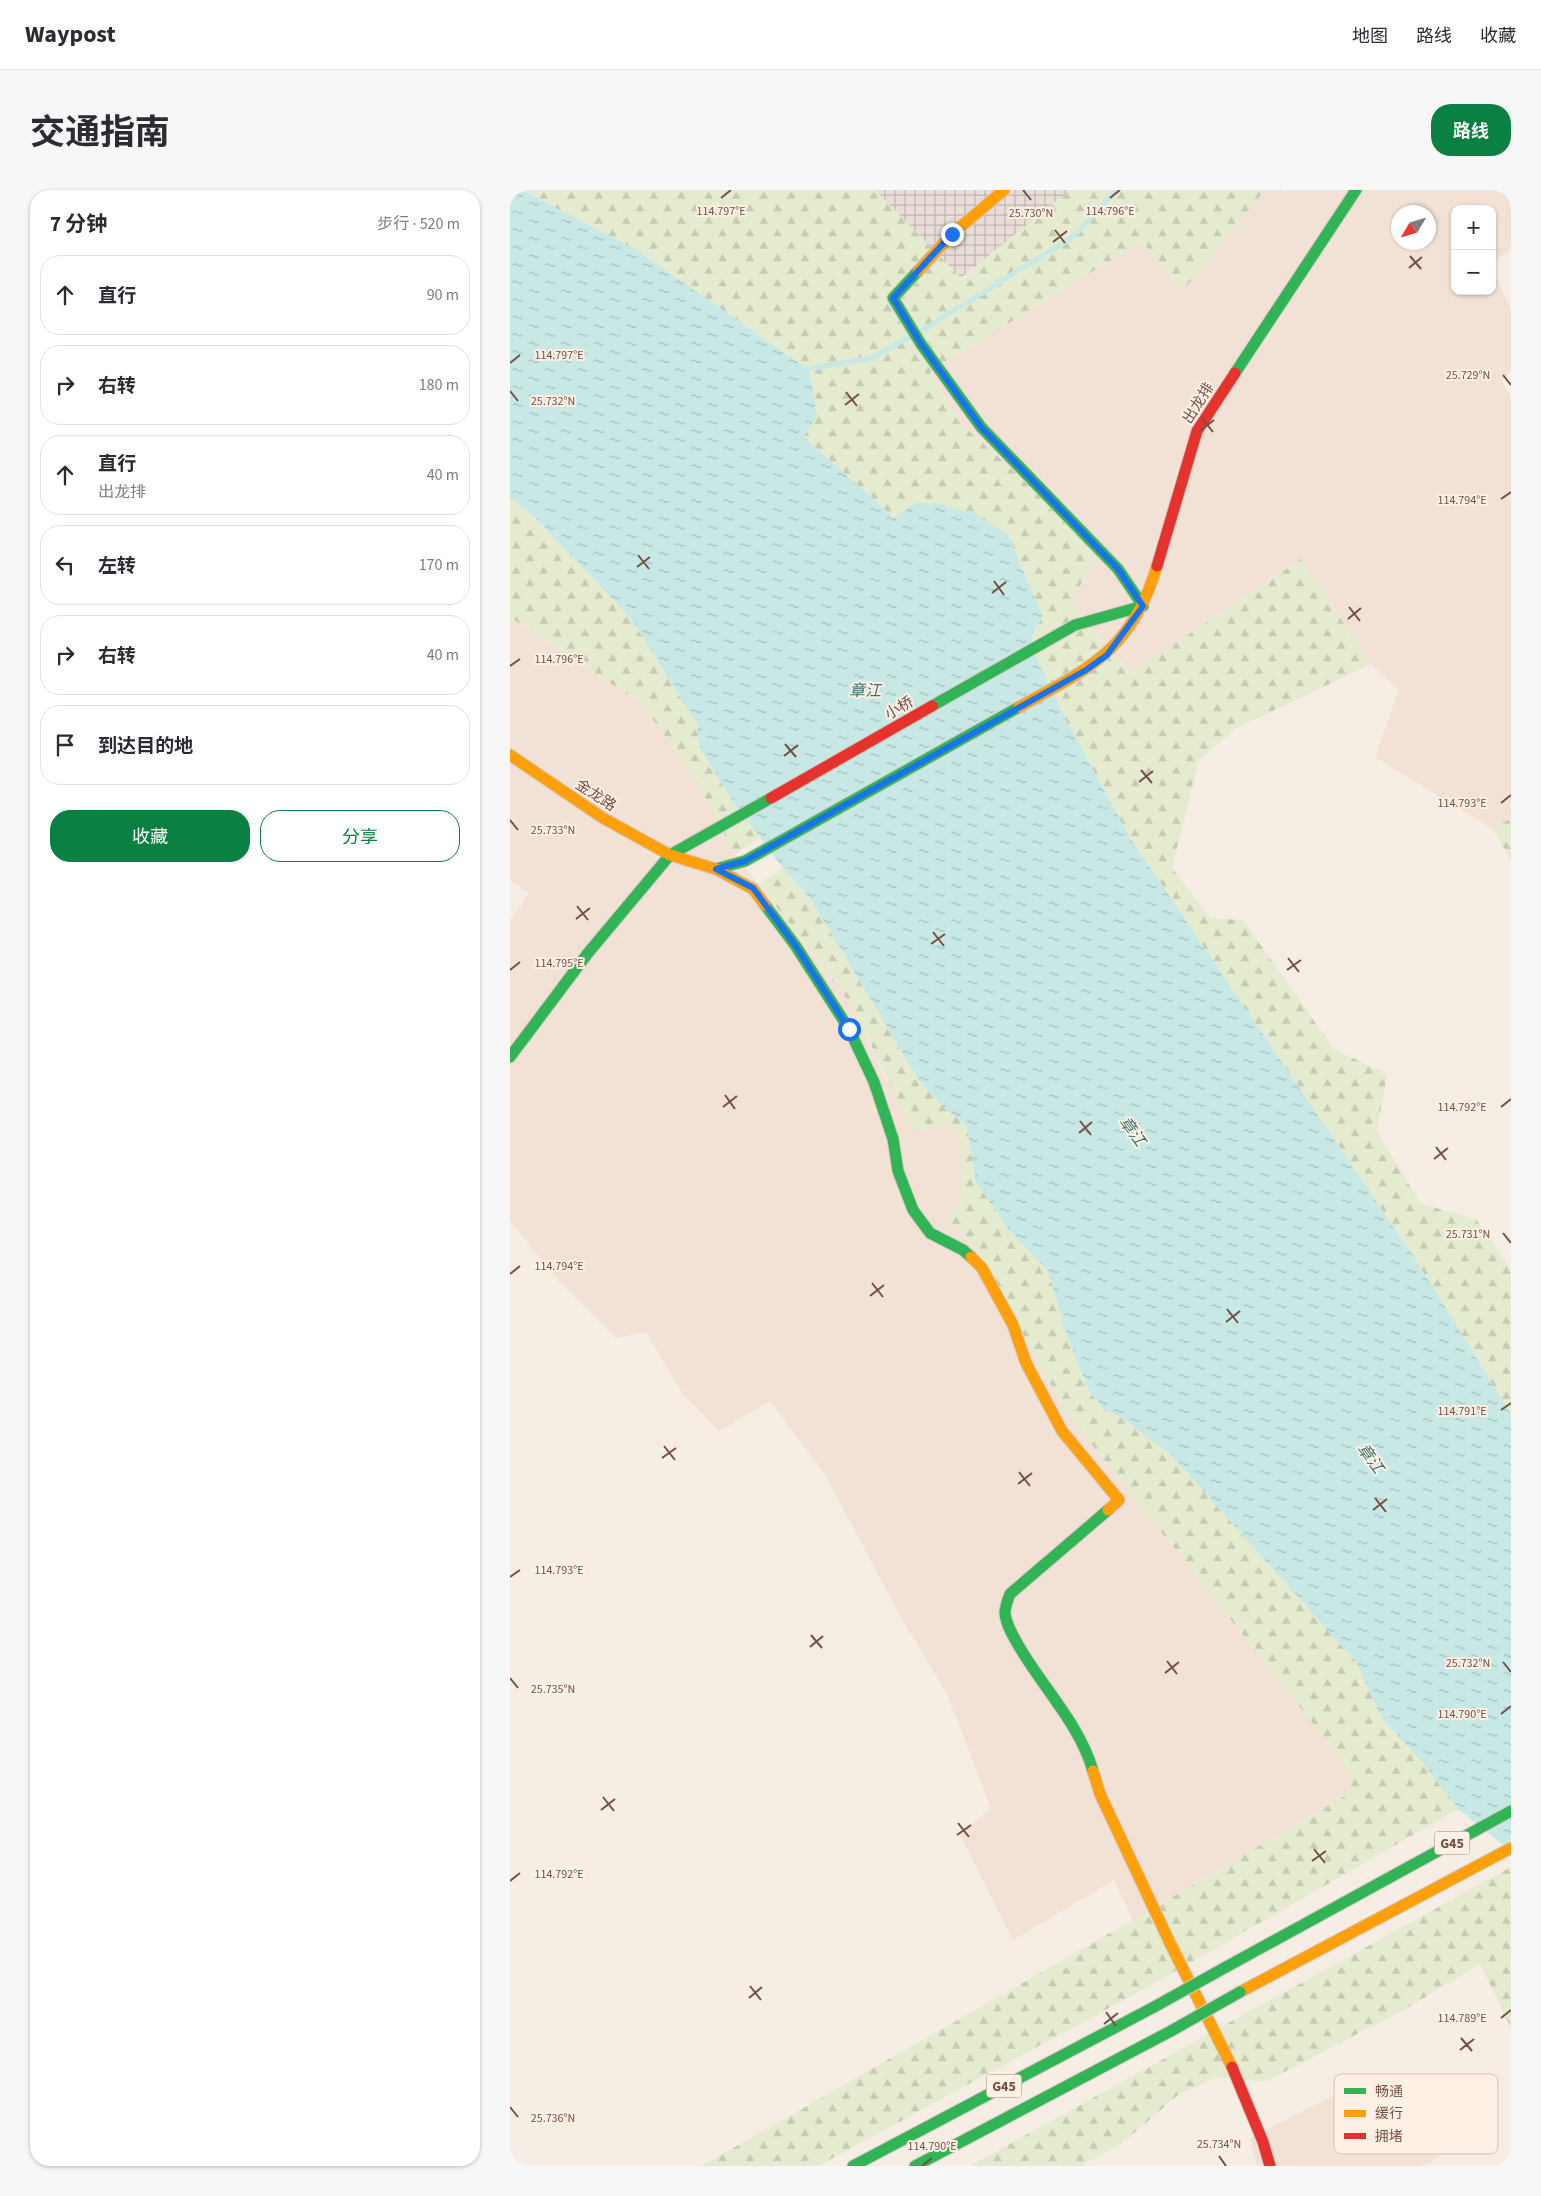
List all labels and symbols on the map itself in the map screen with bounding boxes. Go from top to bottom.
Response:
text: 114.797°E [696,203,746,220]
text: 114.796°E [1085,203,1135,220]
text: 25.730°N [1009,205,1053,222]
north arrow [1391,205,1436,250]
route end [941,223,964,246]
text: 114.797°E [534,347,584,364]
text: 25.729°N [1446,367,1490,384]
street label: 出龙排 [1178,379,1219,428]
text: 25.732°N [531,393,575,410]
text: 114.794°E [1437,492,1487,509]
text: 114.796°E [534,651,584,668]
water label: 章江 [849,680,883,702]
street label: 小桥 [881,692,917,725]
street label: 金龙路 [571,774,620,816]
text: 114.793°E [1437,795,1487,812]
text: 25.733°N [531,822,575,839]
text: 114.795°E [534,955,584,972]
route start [838,1018,861,1041]
text: 114.792°E [1437,1099,1487,1116]
water label: 章江 [1114,1112,1152,1153]
text: 25.731°N [1446,1226,1490,1243]
text: 114.794°E [534,1258,584,1275]
text: 114.791°E [1437,1403,1487,1420]
water label: 章江 [1352,1439,1390,1480]
text: 114.793°E [534,1562,584,1579]
text: 25.732°N [1446,1655,1490,1672]
text: 25.735°N [531,1681,575,1698]
text: 114.790°E [1437,1706,1487,1723]
road number: G45 [1434,1832,1470,1855]
text: 114.792°E [534,1866,584,1883]
text: 114.789°E [1437,2010,1487,2027]
road number: G45 [986,2074,1022,2098]
legend [1334,2074,1498,2154]
text: 畅通 [1375,2082,1403,2102]
text: 缓行 [1375,2104,1403,2124]
text: 25.736°N [531,2110,575,2127]
text: 拥堵 [1375,2127,1403,2147]
text: 25.734°N [1197,2136,1241,2153]
text: 114.790°E [907,2138,957,2155]

